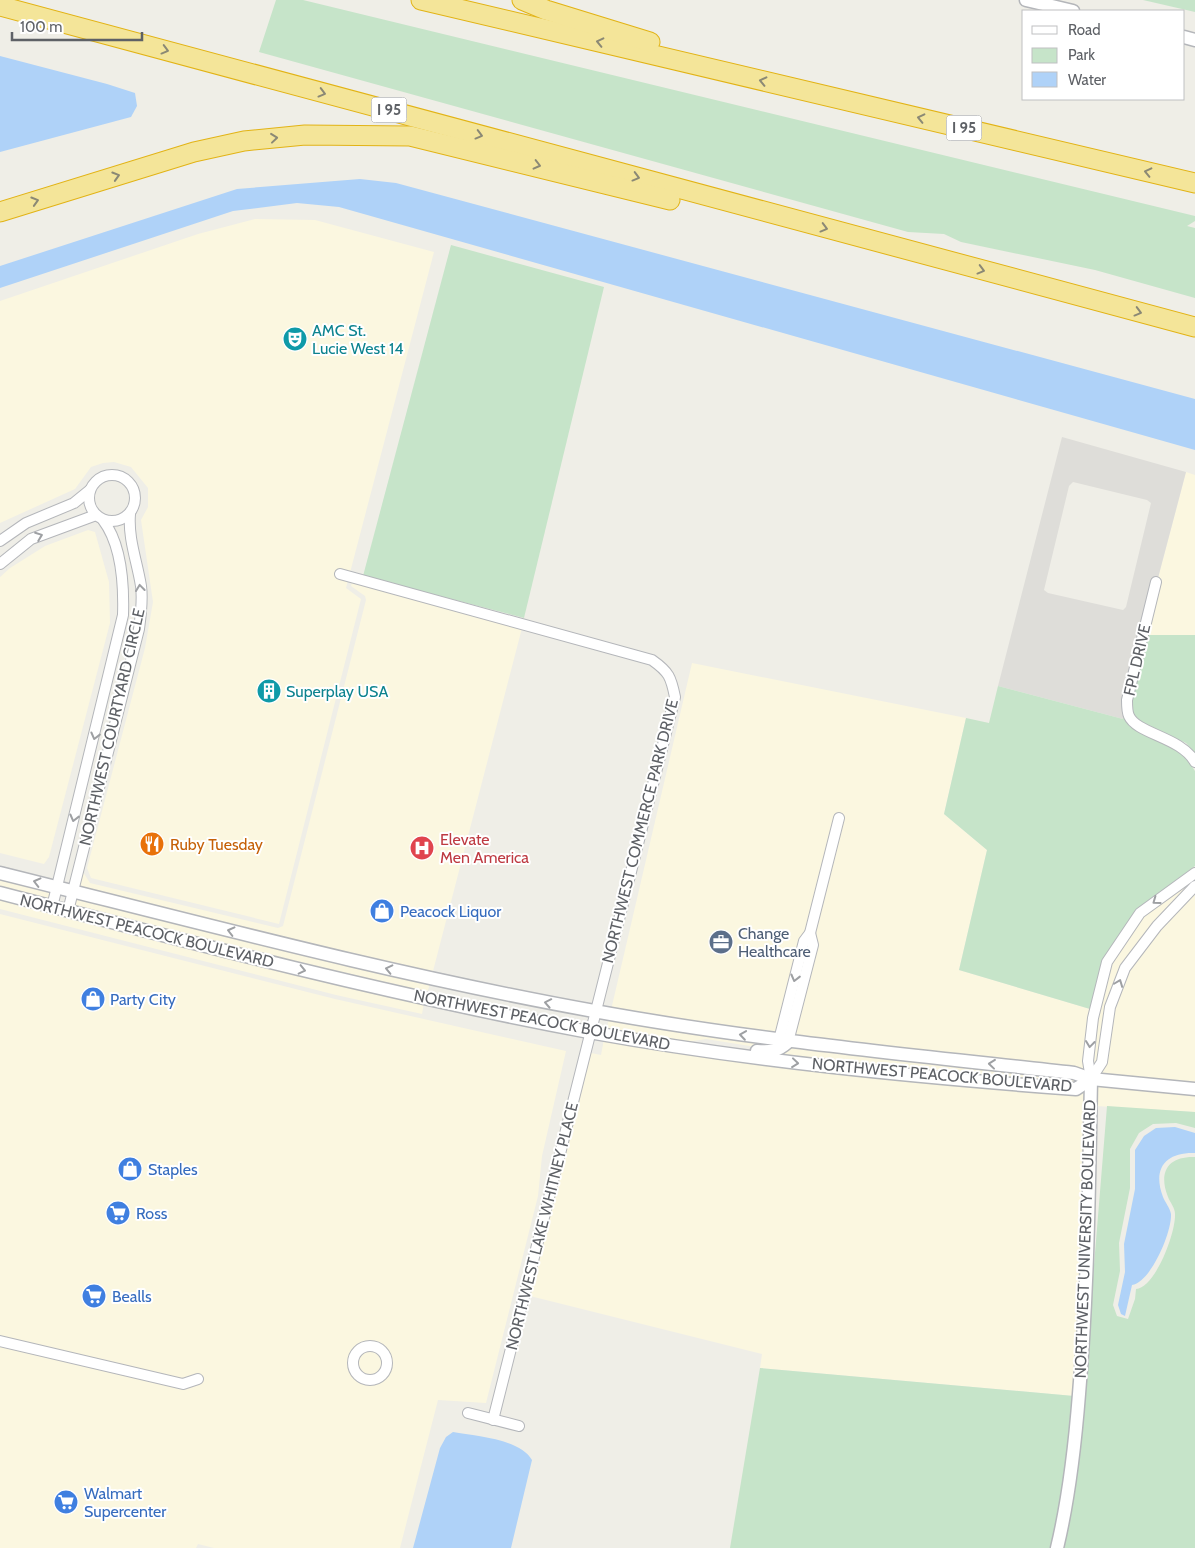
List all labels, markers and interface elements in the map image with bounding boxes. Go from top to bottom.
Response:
scale bar [12,10,142,42]
legend [1022,10,1185,100]
text: 100 m [20,18,62,36]
text: Road [1068,21,1101,39]
one-way arrow [596,37,605,48]
one-way arrow [161,45,169,55]
text: Park [1068,46,1095,64]
text: Water [1068,71,1106,89]
one-way arrow [759,76,768,87]
one-way arrow [318,87,326,97]
road number: I 95 [372,98,406,122]
one-way arrow [917,113,926,124]
road number: I 95 [946,116,982,140]
one-way arrow [475,129,484,140]
one-way arrow [270,133,278,144]
one-way arrow [533,159,542,170]
one-way arrow [1143,167,1152,178]
one-way arrow [632,171,641,182]
one-way arrow [111,172,120,182]
one-way arrow [30,196,38,206]
one-way arrow [820,222,828,232]
one-way arrow [977,264,985,274]
one-way arrow [1134,306,1142,316]
place label: AMC St. Lucie West 14 [312,321,404,358]
theatre icon: AMC St. Lucie West 14 [282,326,308,352]
one-way arrow [34,532,43,542]
one-way arrow [135,584,146,592]
street label: NORTHWEST COURTYARD CIRCLE [75,606,149,847]
street label: FPL DRIVE [1120,622,1155,698]
building icon: Superplay USA [256,678,282,704]
place label: Superplay USA [286,682,388,701]
street label: NORTHWEST COMMERCE PARK DRIVE [598,697,682,965]
one-way arrow [90,732,101,741]
one-way arrow [69,814,80,823]
place label: Elevate Men America [440,830,529,867]
restaurant icon: Ruby Tuesday [139,831,165,857]
place label: Ruby Tuesday [170,835,263,854]
hospital icon: Elevate Men America [409,835,435,861]
one-way arrow [32,877,41,888]
street label: NORTHWEST PEACOCK BOULEVARD [18,890,276,972]
one-way arrow [1153,896,1162,904]
shop icon: Peacock Liquor [369,898,395,924]
place label: Peacock Liquor [400,902,502,921]
place label: Change Healthcare [738,924,811,961]
one-way arrow [228,926,236,936]
office icon: Change Healthcare [708,929,734,955]
one-way arrow [297,964,306,975]
one-way arrow [385,964,394,975]
one-way arrow [790,974,801,983]
one-way arrow [1113,979,1123,988]
shop icon: Party City [80,986,106,1012]
street label: NORTHWEST PEACOCK BOULEVARD [412,986,672,1054]
place label: Party City [110,990,176,1009]
one-way arrow [544,998,553,1008]
one-way arrow [739,1031,748,1041]
one-way arrow [1085,1041,1096,1049]
street label: NORTHWEST PEACOCK BOULEVARD [811,1054,1073,1096]
one-way arrow [791,1057,799,1068]
one-way arrow [987,1059,995,1070]
street label: NORTHWEST UNIVERSITY BOULEVARD [1071,1099,1099,1379]
street label: NORTHWEST LAKE WHITNEY PLACE [502,1100,582,1352]
shop icon: Staples [117,1156,143,1182]
place label: Staples [148,1160,198,1179]
supermarket icon: Ross [105,1200,131,1226]
place label: Ross [136,1204,168,1223]
supermarket icon: Bealls [81,1283,107,1309]
place label: Bealls [112,1287,152,1306]
place label: Walmart Supercenter [84,1484,167,1521]
supermarket icon: Walmart Supercenter [53,1489,79,1515]

